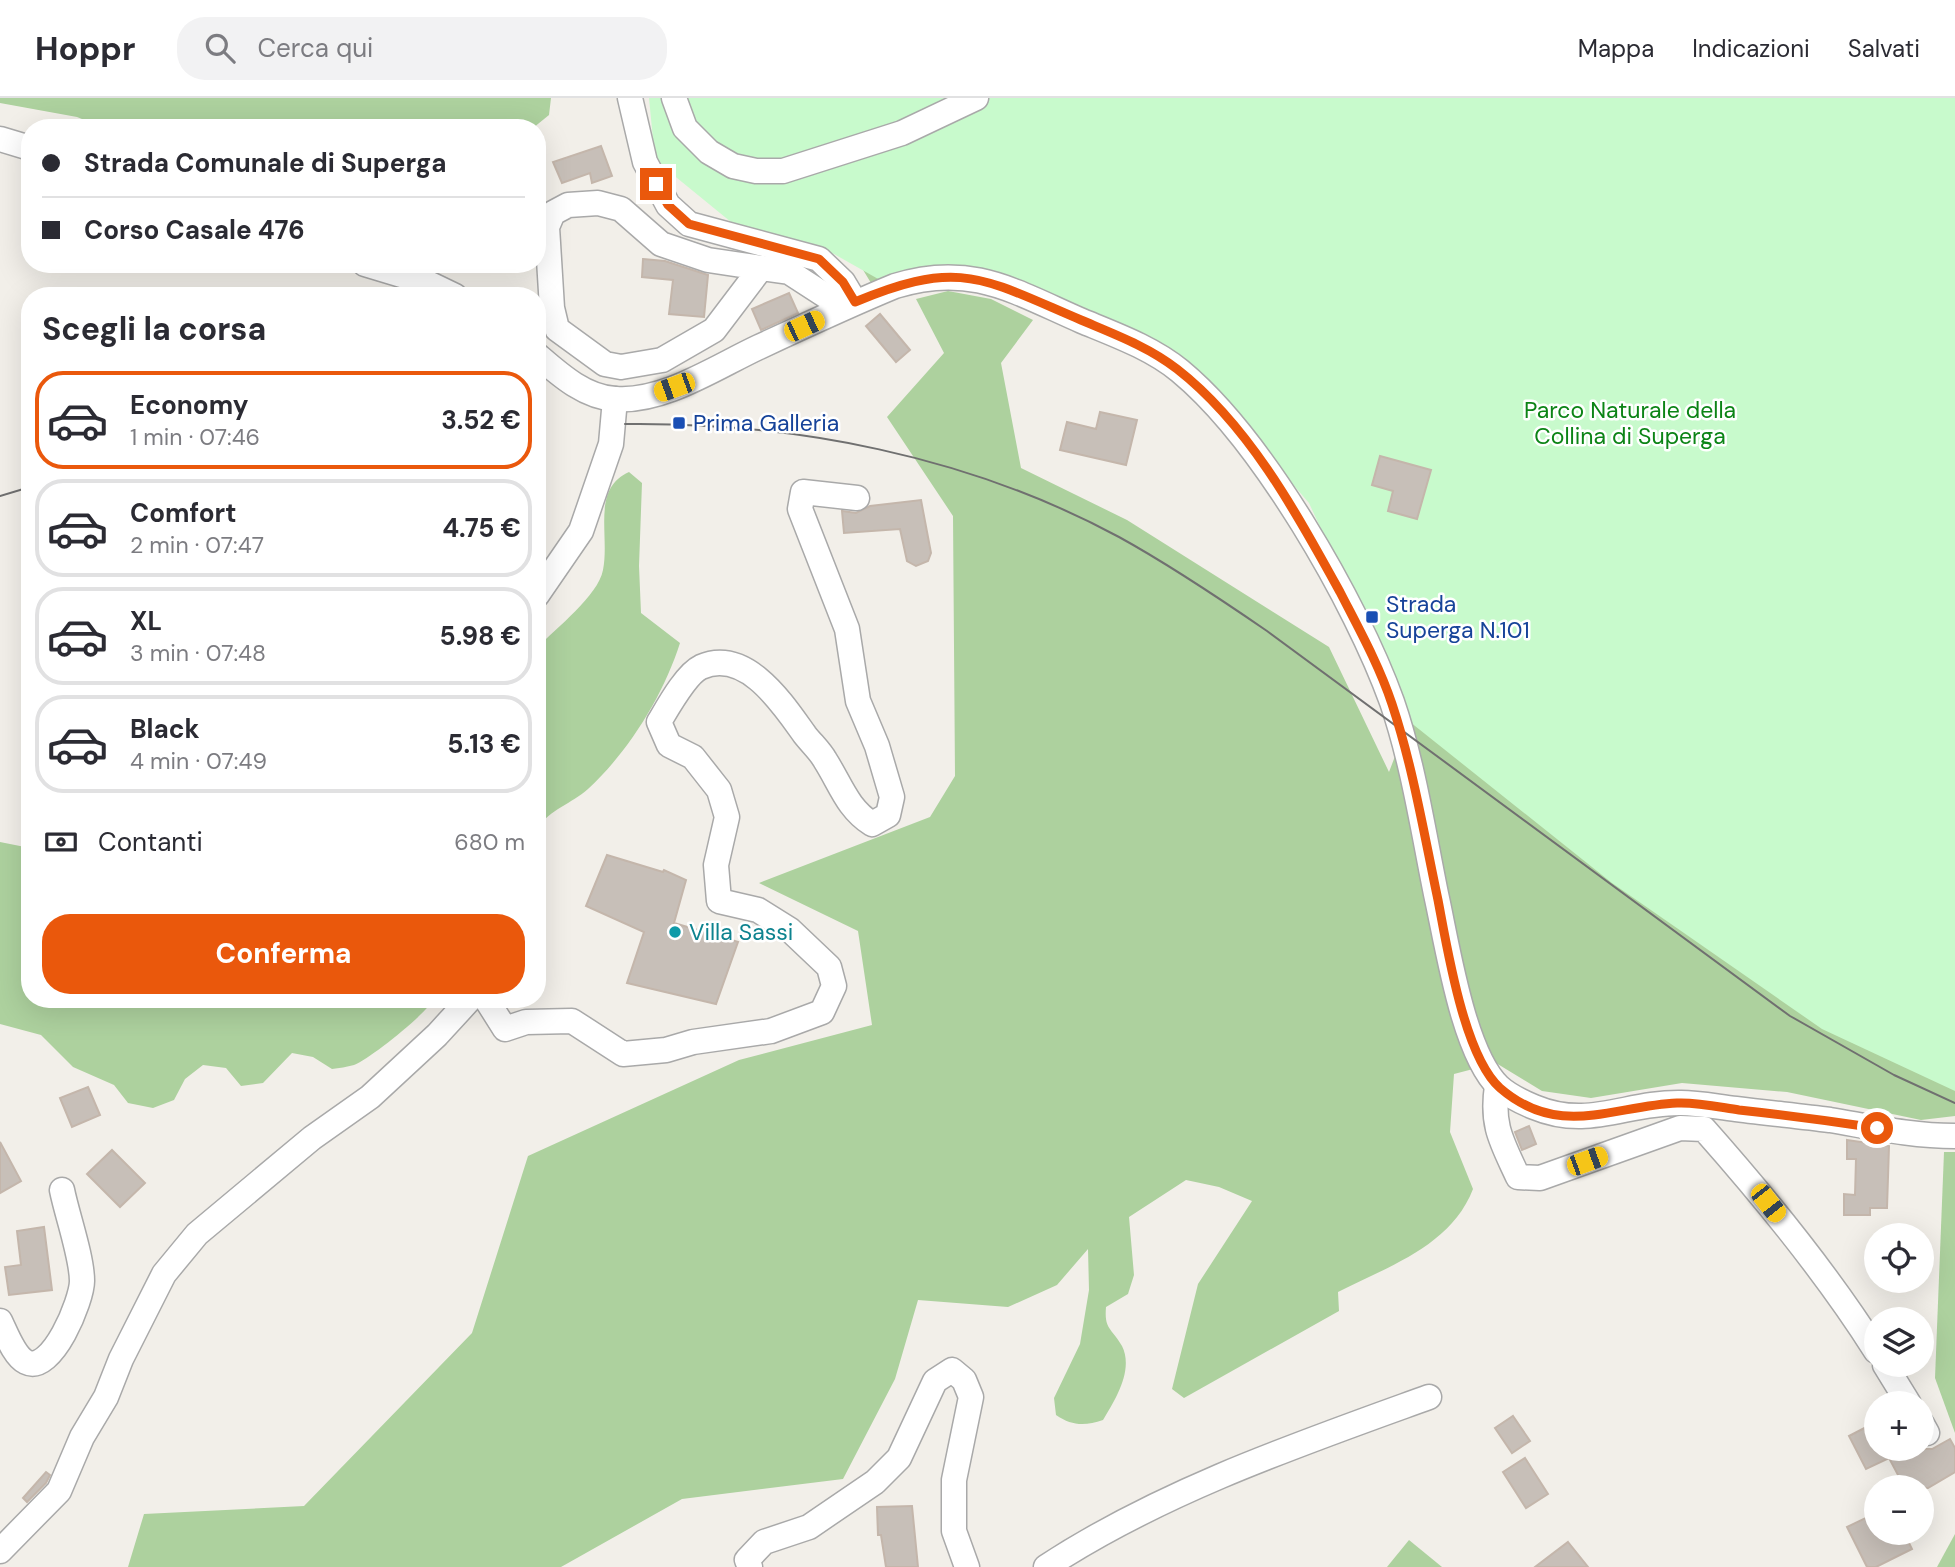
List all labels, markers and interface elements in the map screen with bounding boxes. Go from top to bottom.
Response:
search box [177,17,667,80]
text: Hoppr [35,27,135,70]
icon: search [201,29,239,67]
text: Cerca qui [257,31,373,65]
text: Mappa [1578,33,1654,64]
text: Indicazioni [1692,33,1810,64]
text: Salvati [1848,33,1920,64]
text: Strada Comunale di Superga [84,146,446,180]
route end [640,168,672,200]
text: Corso Casale 476 [84,213,305,247]
text: Scegli la corsa [42,308,266,350]
car [781,308,828,344]
car [651,370,698,404]
text: Economy [130,388,248,422]
icon: car [46,389,109,452]
park label: Parco Naturale della Collina di Superga [1524,395,1736,451]
text: 3.52 € [441,403,521,437]
place label: Prima Galleria [693,408,839,438]
marker: Prima Galleria [671,415,687,431]
text: 1 min · 07:46 [130,422,260,452]
text: Comfort [130,496,236,530]
icon: car [46,497,109,560]
text: 4.75 € [442,511,521,545]
text: 2 min · 07:47 [130,530,264,560]
place label: Strada Superga N.101 [1386,589,1530,645]
text: XL [130,604,162,638]
icon: car [46,605,109,668]
marker: Strada Superga N.101 [1364,609,1380,625]
text: 5.98 € [440,619,521,653]
text: 3 min · 07:48 [130,638,266,668]
text: Black [130,712,200,746]
icon: car [46,713,109,776]
text: 5.13 € [447,727,521,761]
text: 4 min · 07:49 [130,746,267,776]
icon: cash [42,823,80,861]
text: Contanti [98,825,203,859]
text: 680 m [454,827,525,857]
button: Conferma [42,914,525,994]
place label: Villa Sassi [689,917,793,947]
marker: Villa Sassi [667,924,683,940]
route start [1861,1112,1893,1144]
car [1564,1144,1611,1178]
car [1747,1180,1790,1226]
map controls [1864,1223,1934,1545]
button: locate [1864,1223,1934,1293]
button: layers [1864,1307,1934,1377]
button: + [1864,1391,1934,1461]
button: − [1864,1475,1934,1545]

